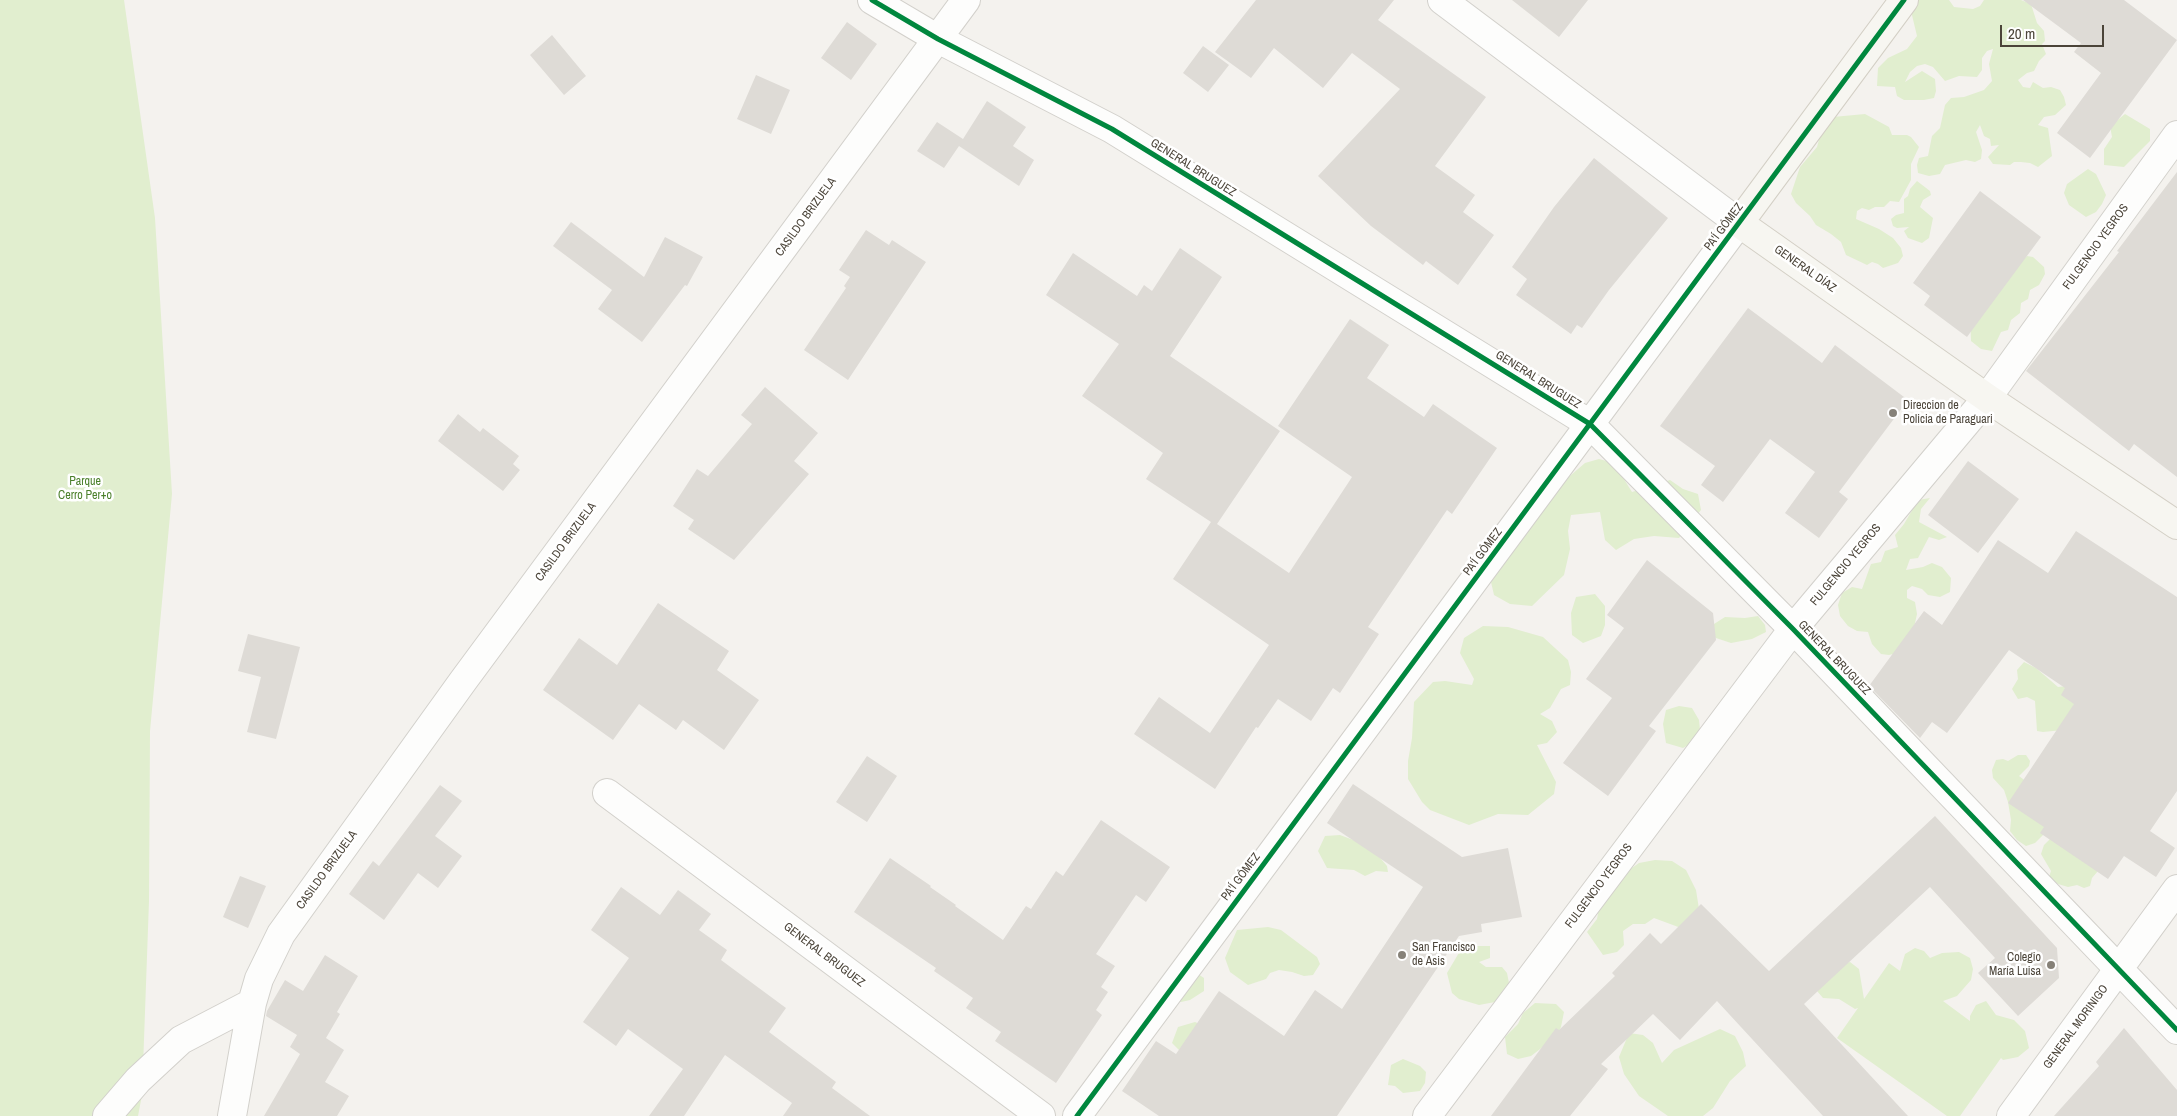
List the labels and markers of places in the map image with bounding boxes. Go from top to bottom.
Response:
place label: Direccion de Policia de Paraguari [1903,399,1993,427]
marker: Direccion de Policia de Paraguari [1887,407,1899,419]
place label: San Francisco de Asis [1412,941,1475,969]
marker: San Francisco de Asis [1396,949,1408,961]
place label: Colegio María Luisa [1989,951,2041,979]
marker: Colegio María Luisa [2045,959,2057,971]

